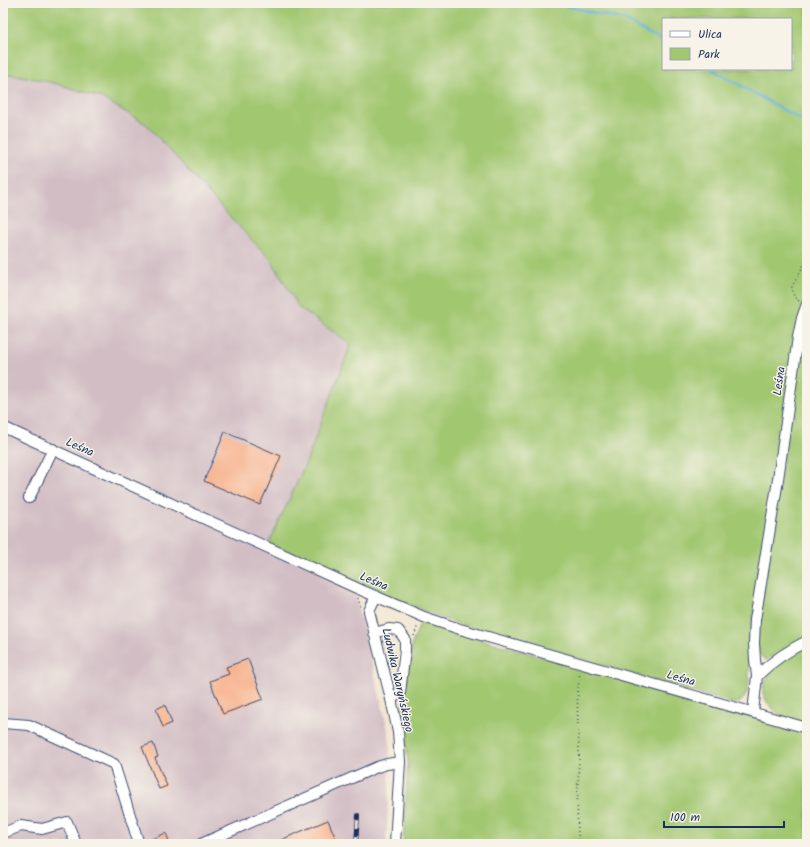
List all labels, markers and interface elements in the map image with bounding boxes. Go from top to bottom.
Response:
legend [662,18,792,70]
text: Ulica [698,25,722,44]
text: Park [698,45,720,64]
street label: Leśna [768,365,791,397]
street label: Leśna [63,433,97,462]
street label: Leśna [357,567,391,596]
street label: Ludwika Waryńskiego [376,626,419,734]
street label: Leśna [664,665,698,692]
scale bar [664,803,784,829]
text: 100 m [670,808,701,827]

